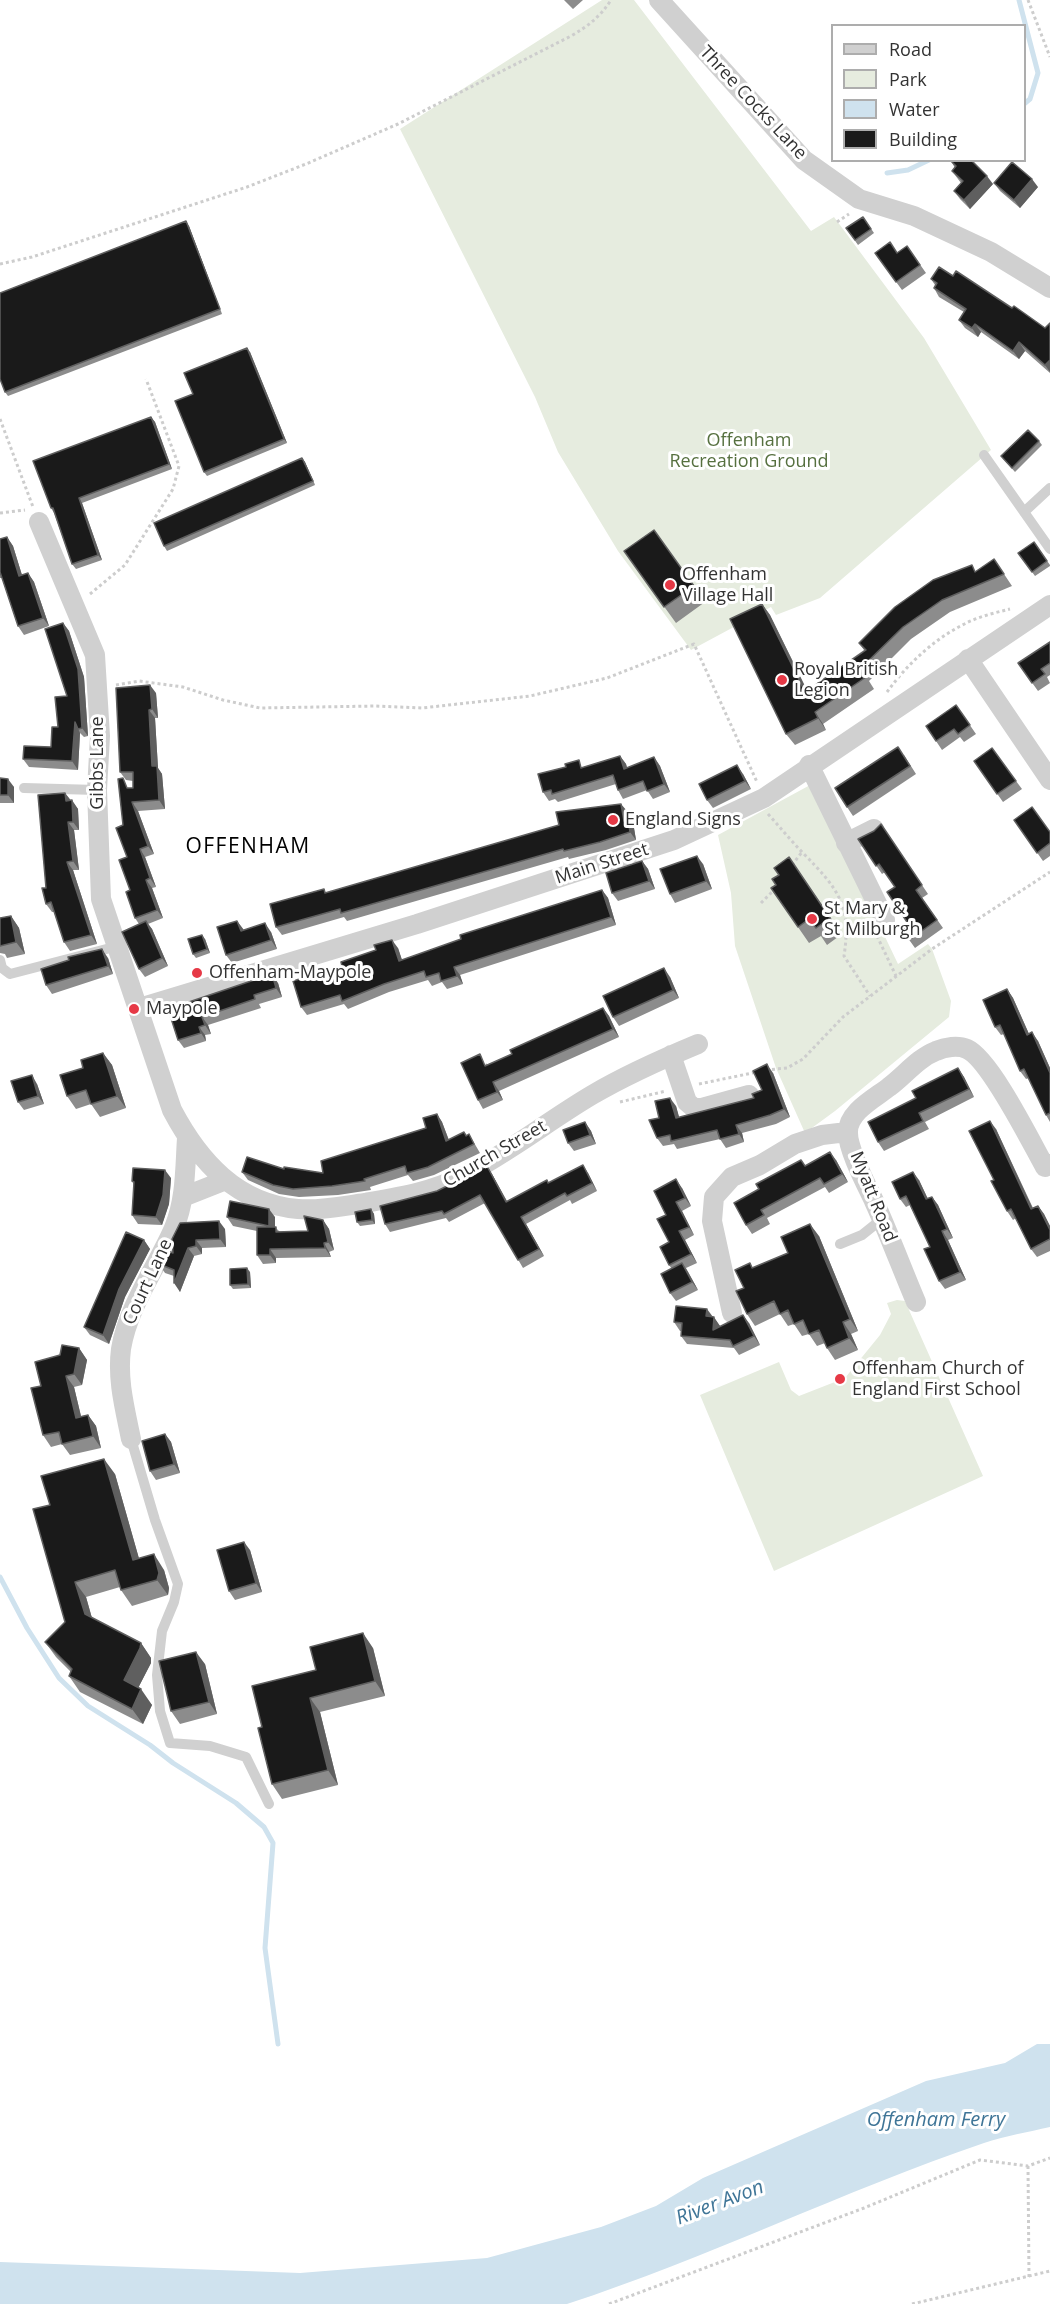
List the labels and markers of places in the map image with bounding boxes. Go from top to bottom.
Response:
place label: Offenham Village Hall [682,564,773,606]
marker: Offenham Village Hall [663,578,677,592]
place label: Royal British Legion [794,659,898,702]
marker: Royal British Legion [775,673,789,687]
place label: England Signs [625,809,741,831]
marker: England Signs [606,813,620,827]
place label: St Mary & St Milburgh [824,898,920,940]
marker: St Mary & St Milburgh [805,912,819,926]
place label: Offenham-Maypole [209,962,371,984]
marker: Offenham-Maypole [190,966,204,980]
place label: Maypole [146,998,218,1020]
marker: Maypole [127,1002,141,1016]
place label: Offenham Church of England First School [852,1358,1024,1400]
marker: Offenham Church of England First School [833,1372,847,1386]

